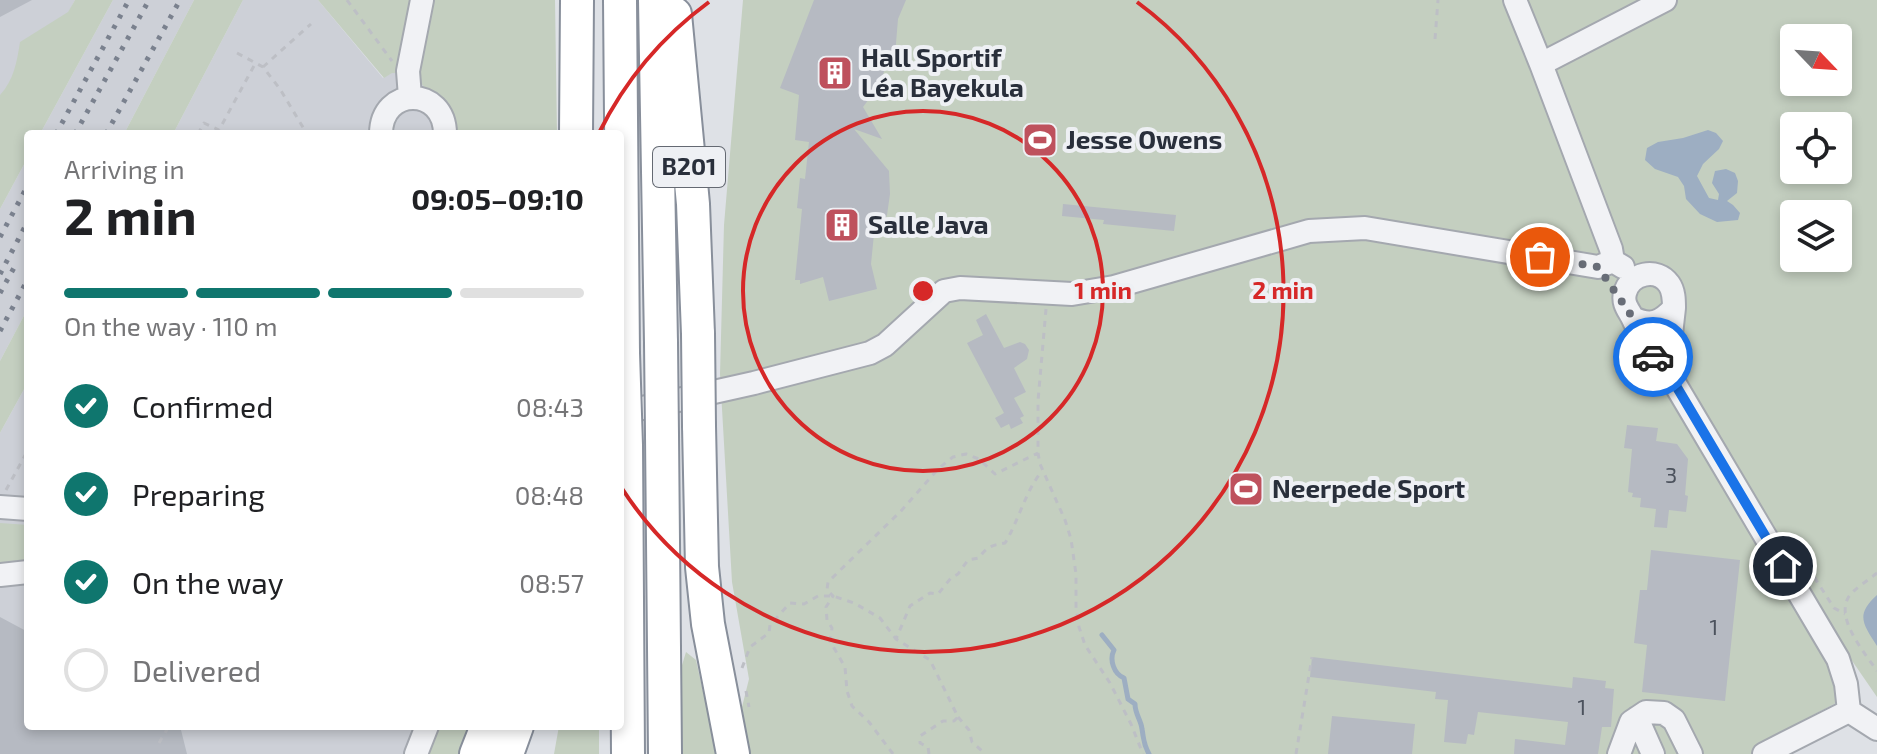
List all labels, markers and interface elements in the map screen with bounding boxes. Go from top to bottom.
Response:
north arrow [1780,24,1852,96]
map controls [1780,24,1852,272]
place label: Hall Sportif Léa Bayekula [861,41,1024,103]
building icon: Hall Sportif Léa Bayekula [816,54,854,92]
button: locate [1780,112,1852,184]
sports icon: Jesse Owens [1021,121,1059,159]
place label: Jesse Owens [1066,123,1222,154]
road number: B201 [653,147,725,187]
text: Arriving in [64,153,185,184]
text: 09:05–09:10 [411,180,584,216]
text: 2 min [64,183,197,245]
button: layers [1780,200,1852,272]
building icon: Salle Java [823,206,861,244]
place label: Salle Java [868,208,989,239]
pin [1506,223,1574,291]
icon: bag [1518,235,1562,279]
text: 1 min [1074,275,1132,304]
text: 2 min [1252,275,1314,304]
centre of rings [909,277,937,305]
text: On the way · 110 m [64,310,278,341]
courier [1613,317,1693,397]
icon: car [1631,335,1675,379]
icon: check [64,384,108,428]
text: Confirmed [132,388,273,424]
text: 08:43 [516,391,584,422]
house number: 3 [1665,461,1677,487]
sports icon: Neerpede Sport [1227,470,1265,508]
icon: check [64,472,108,516]
place label: Neerpede Sport [1272,472,1466,503]
text: Preparing [132,476,265,512]
text: 08:48 [515,479,584,510]
pin [1749,532,1817,600]
icon: home [1761,544,1805,588]
icon: check [64,560,108,604]
text: On the way [132,564,284,600]
text: 08:57 [519,567,584,598]
house number: 1 [1710,613,1718,639]
text: Delivered [132,652,261,688]
house number: 1 [1578,693,1586,719]

